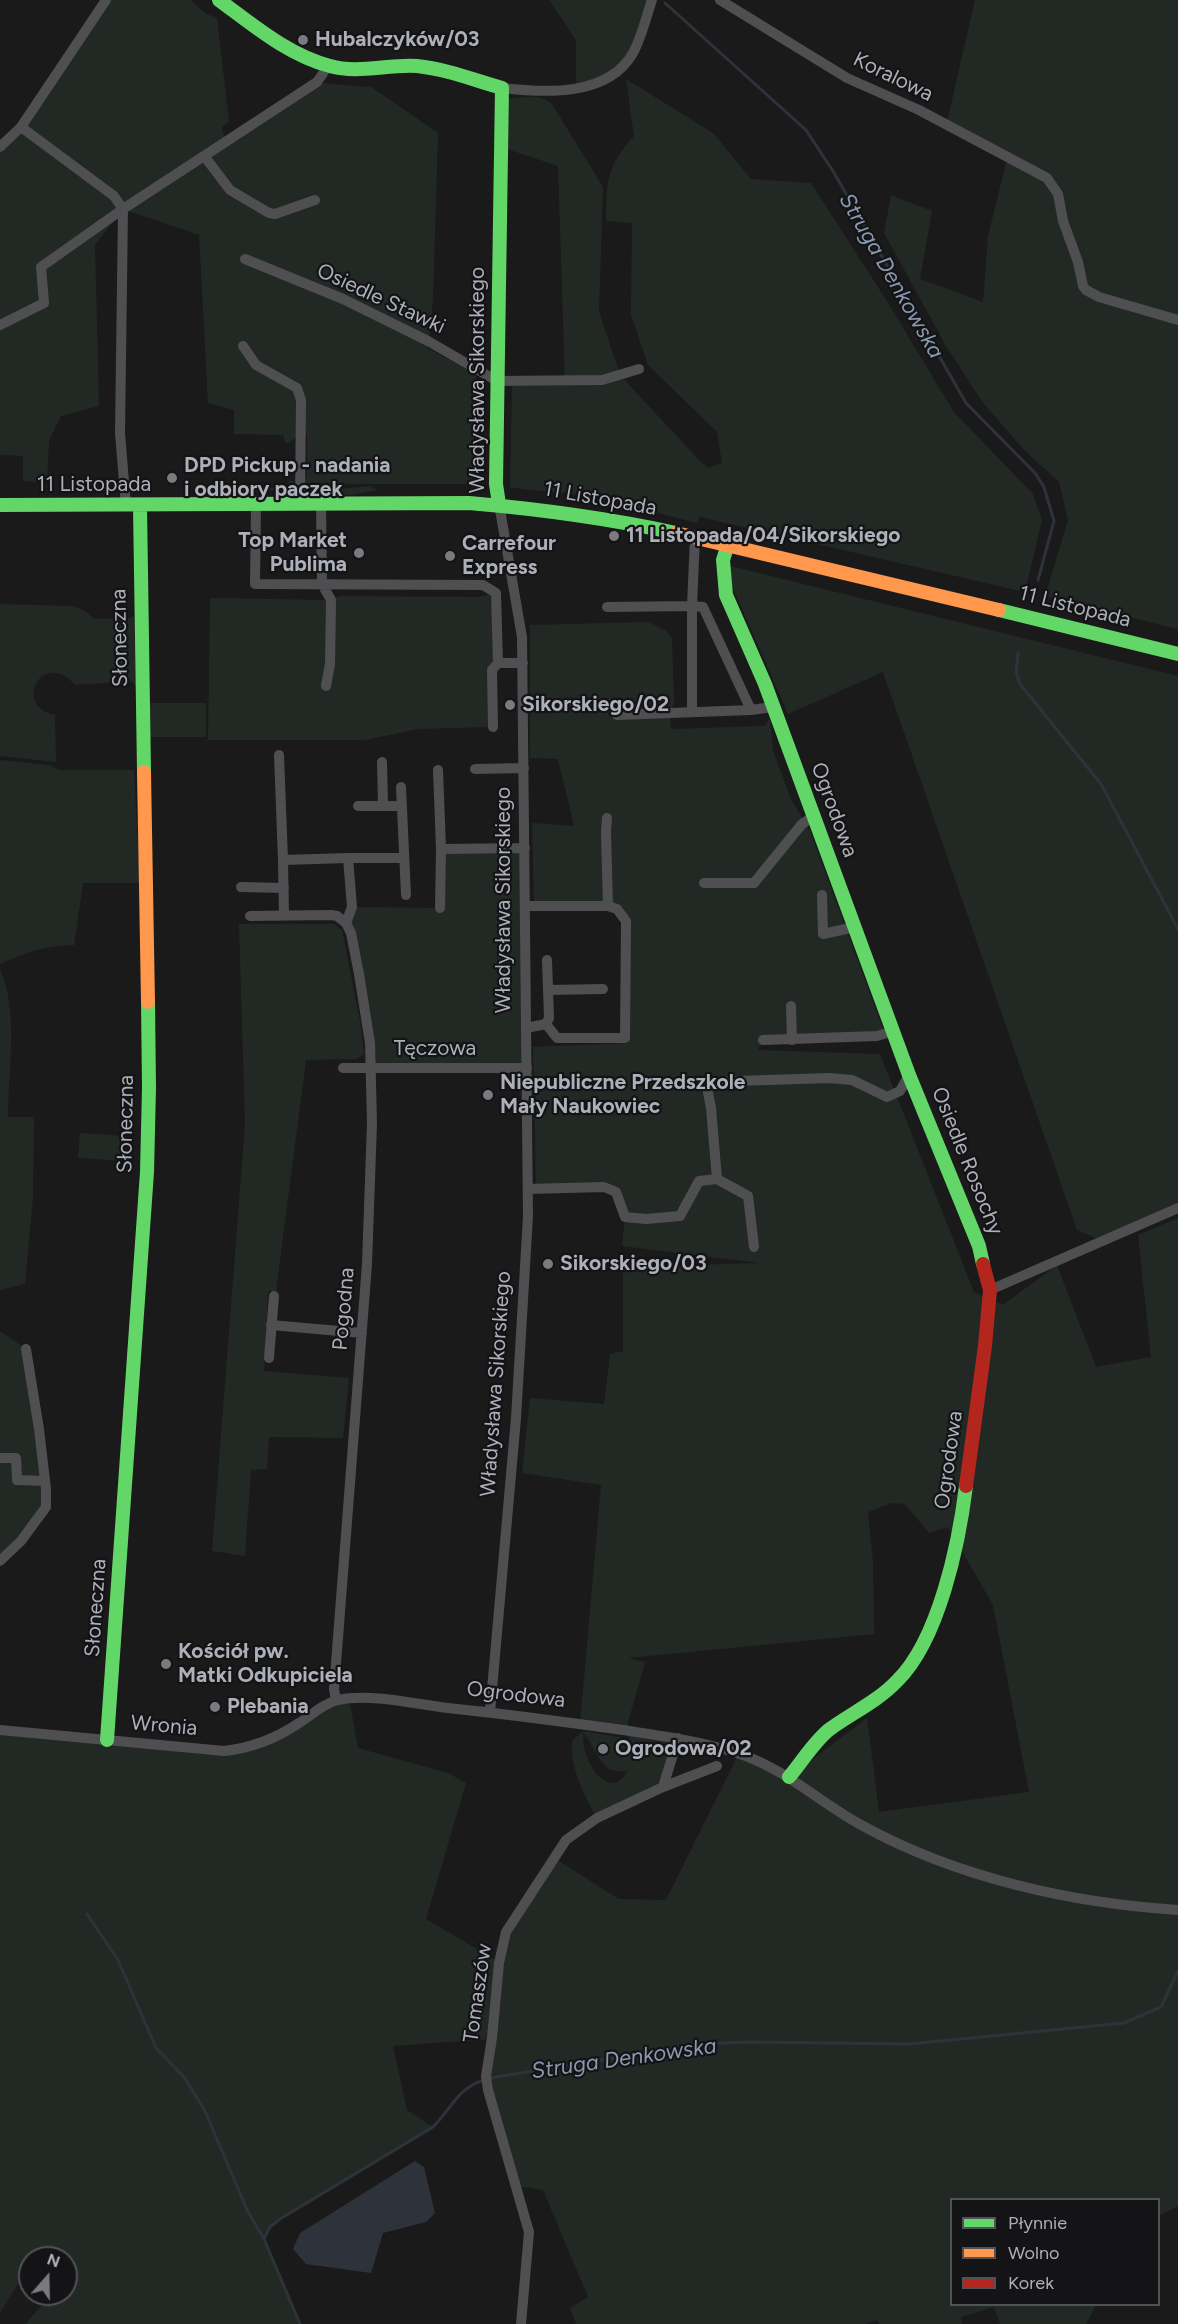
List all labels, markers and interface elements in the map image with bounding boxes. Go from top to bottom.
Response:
place label: Hubalczyków/03 [315,27,480,53]
marker: Hubalczyków/03 [296,33,310,47]
street label: Koralowa [849,47,937,107]
water label: Struga Denkowska [833,189,949,363]
street label: Osiedle Stawki [313,258,449,340]
street label: Władysława Sikorskiego [465,267,491,493]
place label: DPD Pickup - nadania i odbiory paczek [184,453,391,503]
marker: DPD Pickup - nadania i odbiory paczek [165,471,179,485]
street label: 11 Listopada [37,472,151,498]
street label: 11 Listopada [542,477,658,521]
place label: 11 Listopada/04/Sikorskiego [626,523,900,549]
place label: Top Market Publima [238,528,347,578]
marker: 11 Listopada/04/Sikorskiego [607,529,621,543]
place label: Carrefour Express [462,531,556,581]
marker: Top Market Publima [352,546,366,560]
marker: Carrefour Express [443,549,457,563]
street label: 11 Listopada [1016,581,1134,633]
street label: Słoneczna [107,589,133,687]
place label: Sikorskiego/02 [522,692,669,718]
marker: Sikorskiego/02 [503,698,517,712]
street label: Ogrodowa [805,759,863,861]
street label: Władysława Sikorskiego [491,787,517,1013]
street label: Tęczowa [394,1036,476,1062]
place label: Niepubliczne Przedszkole Mały Naukowiec [500,1070,745,1120]
street label: Słoneczna [113,1075,139,1173]
street label: Osiedle Rosochy [926,1083,1008,1239]
marker: Niepubliczne Przedszkole Mały Naukowiec [481,1088,495,1102]
place label: Sikorskiego/03 [560,1251,707,1277]
marker: Sikorskiego/03 [541,1257,555,1271]
street label: Pogodna [328,1266,360,1352]
street label: Władysława Sikorskiego [476,1270,516,1498]
street label: Ogrodowa [930,1409,968,1511]
street label: Słoneczna [80,1558,112,1658]
place label: Kościół pw. Matki Odkupiciela [178,1639,353,1689]
marker: Kościół pw. Matki Odkupiciela [159,1657,173,1671]
street label: Ogrodowa [465,1676,567,1714]
place label: Plebania [227,1694,309,1720]
marker: Plebania [208,1700,222,1714]
street label: Wronia [130,1711,198,1741]
place label: Ogrodowa/02 [615,1736,752,1762]
marker: Ogrodowa/02 [596,1742,610,1756]
street label: Tomaszów [459,1942,497,2044]
water label: Struga Denkowska [530,2033,718,2085]
legend [950,2198,1160,2306]
text: Płynnie [1008,2212,1067,2234]
text: Wolno [1008,2242,1059,2264]
north arrow [18,2246,78,2306]
text: N [45,2249,63,2272]
text: Korek [1008,2272,1054,2294]

